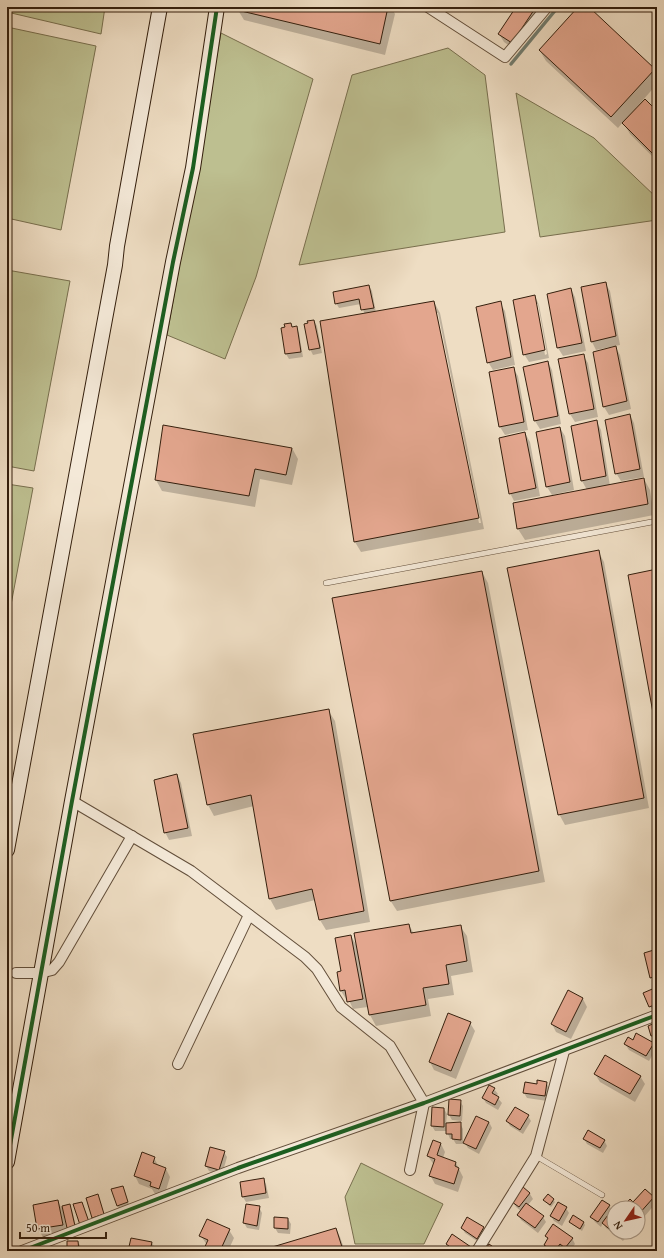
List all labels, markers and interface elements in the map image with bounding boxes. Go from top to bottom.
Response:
north arrow [606,1200,646,1240]
scale bar [20,1214,106,1240]
text: N [609,1218,626,1233]
text: 50 m [26,1219,50,1236]

